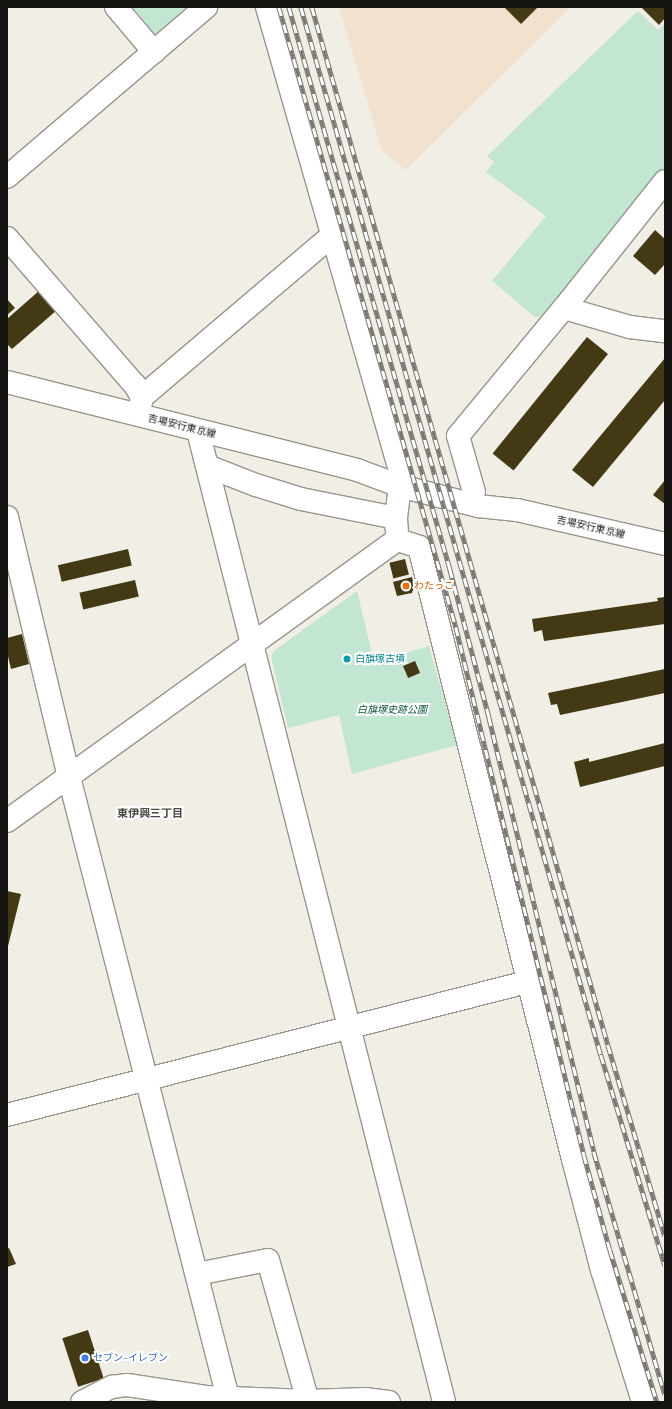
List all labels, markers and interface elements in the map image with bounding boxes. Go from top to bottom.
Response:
street label: 吉場安行東京線 [147,412,217,440]
street label: 吉場安行東京線 [556,513,626,541]
place label: わたっこ [414,580,454,592]
marker: わたっこ [401,581,411,591]
place label: 白旗塚古墳 [355,653,405,665]
marker: 白旗塚古墳 [342,654,352,664]
park label: 白旗塚史跡公園 [357,704,427,716]
district label: 東伊興三丁目 [117,806,183,820]
place label: セブン-イレブン [93,1352,168,1364]
marker: セブン-イレブン [80,1353,90,1363]

